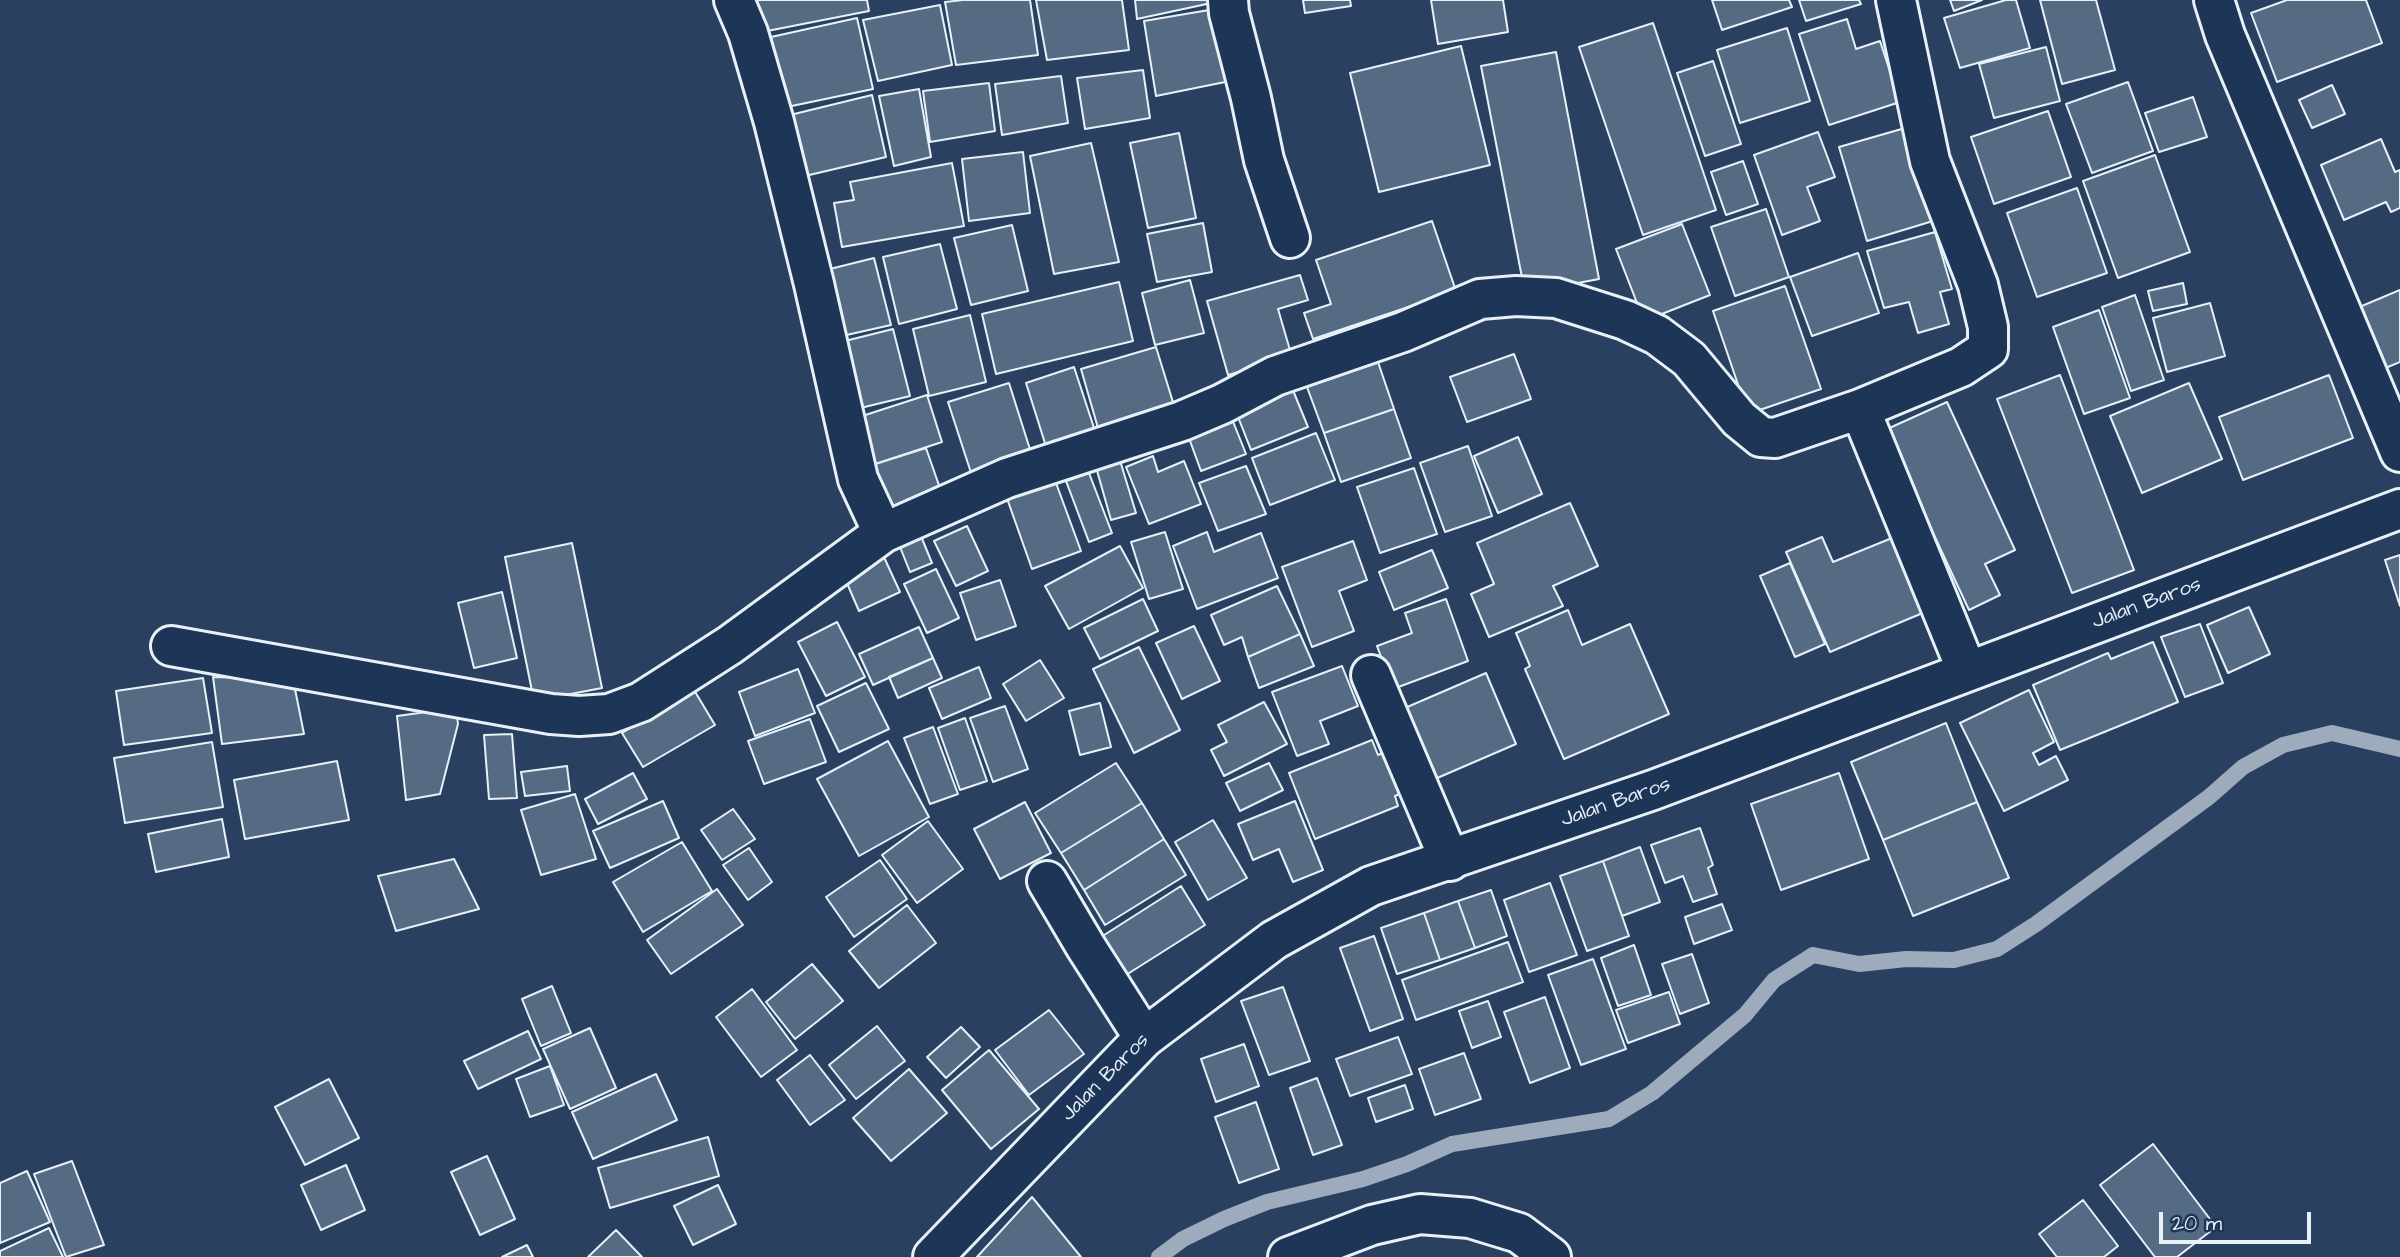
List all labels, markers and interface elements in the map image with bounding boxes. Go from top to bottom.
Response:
street label: Jalan Baros [2089,573,2205,635]
street label: Jalan Baros [1558,772,1674,834]
street label: Jalan Baros [1057,1029,1155,1127]
scale bar [2162,1198,2314,1242]
text: 20 m [2172,1209,2222,1238]

